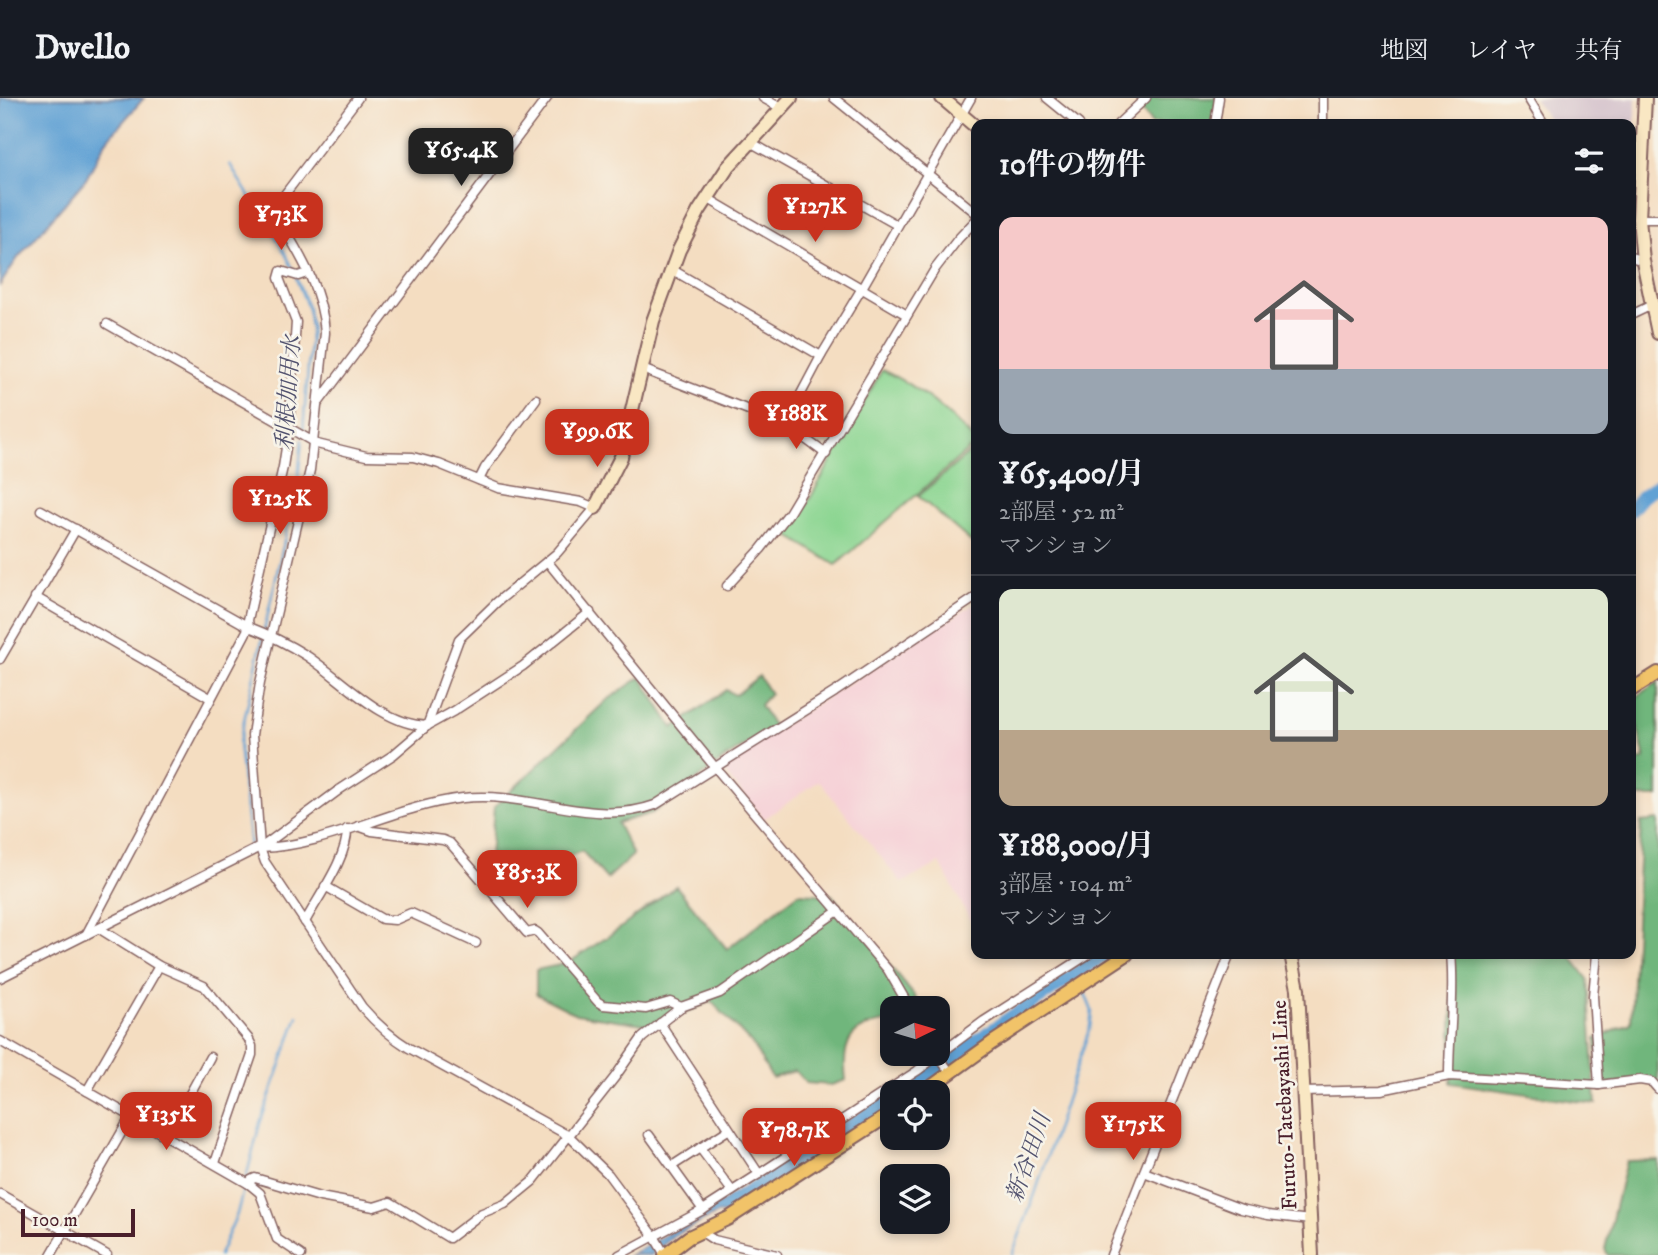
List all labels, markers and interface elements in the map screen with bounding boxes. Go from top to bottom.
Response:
text: Dwello [35,28,130,69]
text: 地図 [1380,36,1428,66]
text: レイヤ [1466,36,1537,66]
text: 共有 [1575,36,1623,66]
pin: ¥65.4K [404,129,518,188]
text: ¥65.4K [424,136,498,165]
icon: filters [1570,142,1608,180]
text: 10件の物件 [999,147,1146,184]
pin: ¥127K [766,184,864,244]
pin: ¥73K [240,192,322,252]
text: ¥127K [784,192,846,221]
text: ¥73K [255,200,307,229]
icon: home [1241,262,1367,388]
water label: 利根加用水 [271,333,308,451]
pin: ¥188K [747,392,845,451]
text: ¥188K [764,399,828,428]
pin: ¥99.6K [540,410,654,469]
text: ¥99.6K [561,417,633,446]
text: ¥65,400/月 [999,456,1145,493]
pin: ¥125K [231,476,329,536]
text: ¥125K [249,484,311,513]
text: 2部屋 · 52 m² [999,498,1123,527]
text: マンション [999,532,1113,561]
icon: home [1241,634,1367,760]
text: ¥188,000/月 [999,828,1155,865]
pin: ¥85.3K [470,850,584,910]
text: ¥85.3K [493,858,561,887]
text: 3部屋 · 104 m² [999,870,1132,899]
text: マンション [999,904,1113,933]
north arrow [880,996,950,1066]
map controls [880,996,950,1234]
street label: Furuto-Tatebayashi Line [1267,999,1303,1210]
button: locate [880,1080,950,1150]
pin: ¥135K [117,1093,215,1152]
text: ¥135K [136,1100,196,1129]
pin: ¥175K [1084,1102,1182,1162]
water label: 新谷田川 [1000,1107,1059,1206]
pin: ¥78.7K [737,1108,851,1168]
text: ¥175K [1101,1110,1165,1139]
text: ¥78.7K [758,1116,830,1145]
button: layers [880,1164,950,1234]
scale bar [21,1206,135,1238]
text: 100 m [32,1209,78,1232]

